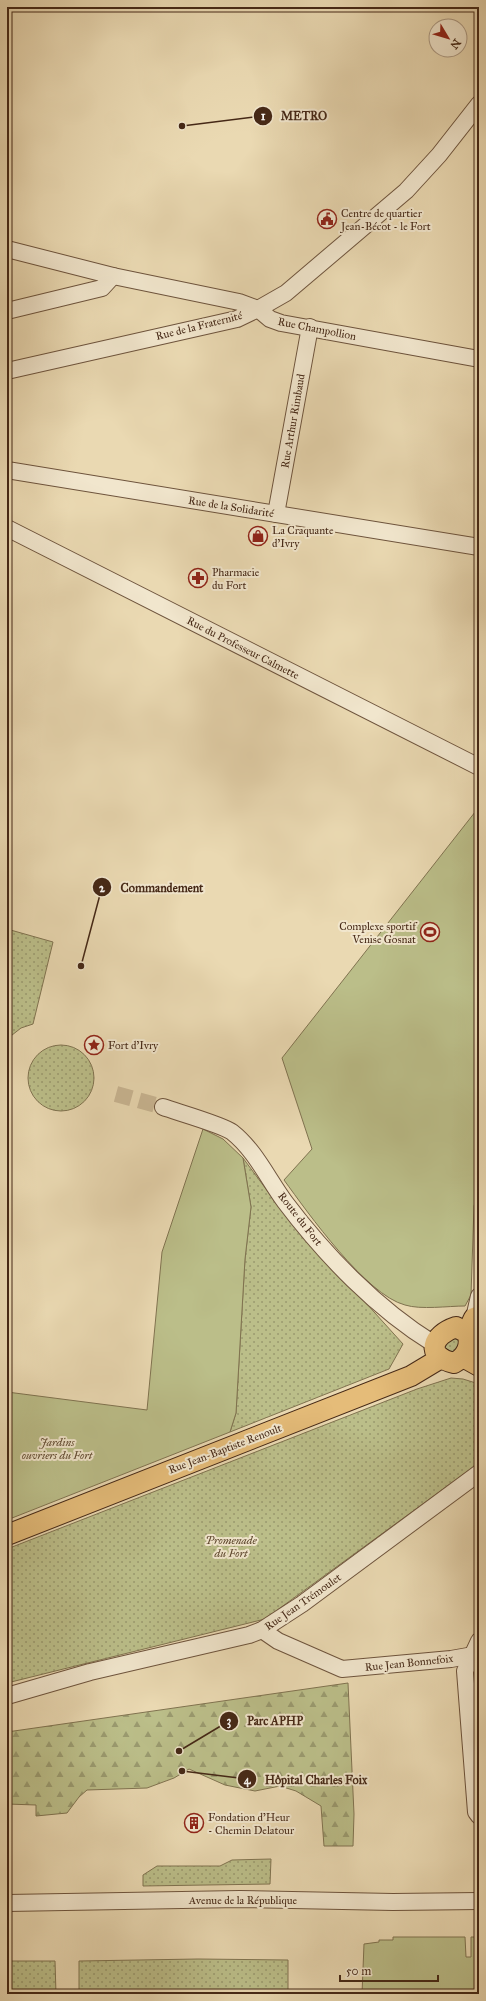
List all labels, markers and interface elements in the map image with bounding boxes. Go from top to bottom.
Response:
north arrow [428,18,468,58]
text: N [447,36,463,52]
callout: METRO [253,104,335,128]
text: 1 [261,109,266,123]
text: METRO [281,109,327,123]
place label: Centre de quartier Jean-Bécot - le Fort [340,207,431,234]
public building icon: Centre de quartier Jean-Bécot - le Fort [316,208,338,230]
street label: Rue de la Fraternité [154,309,244,343]
street label: Rue Champollion [277,315,357,343]
street label: Rue Arthur Rimbaud [278,372,308,469]
street label: Rue de la Solidarité [187,494,275,520]
place label: La Craquante d'Ivry [272,524,334,550]
shop icon: La Craquante d'Ivry [247,525,269,547]
place label: Pharmacie du Fort [212,566,260,592]
pharmacy icon: Pharmacie du Fort [187,567,209,589]
street label: Rue du Professeur Calmette [185,614,302,682]
callout: Commandement [92,875,211,899]
text: 2 [99,881,106,895]
text: Commandement [121,881,204,895]
place label: Complexe sportif Venise Gosnat [339,920,418,946]
sports icon: Complexe sportif Venise Gosnat [419,921,441,943]
place icon: Fort d'Ivry [83,1034,105,1056]
place label: Fort d'Ivry [108,1039,159,1052]
street label: Route du Fort [275,1190,325,1248]
street label: Rue Jean-Baptiste Renoult [167,1421,284,1478]
park label: Jardins ouvriers du Fort [22,1436,93,1462]
park label: Promenade du Fort [206,1534,257,1560]
street label: Rue Jean Trémoulet [262,1571,344,1634]
street label: Rue Jean Bonnefoix [364,1652,454,1675]
callout: Parc APHP [219,1709,311,1733]
text: 3 [227,1714,232,1729]
text: Parc APHP [247,1714,303,1728]
callout: Hôpital Charles Foix [237,1767,376,1791]
text: 4 [244,1773,252,1788]
text: Hôpital Charles Foix [265,1773,368,1788]
place label: Fondation d'Heur - Chemin Delatour [208,1811,295,1837]
building icon: Fondation d'Heur - Chemin Delatour [183,1812,205,1834]
street label: Avenue de la République [188,1894,298,1908]
scale bar [340,1957,438,1983]
text: 50 m [346,1964,371,1978]

